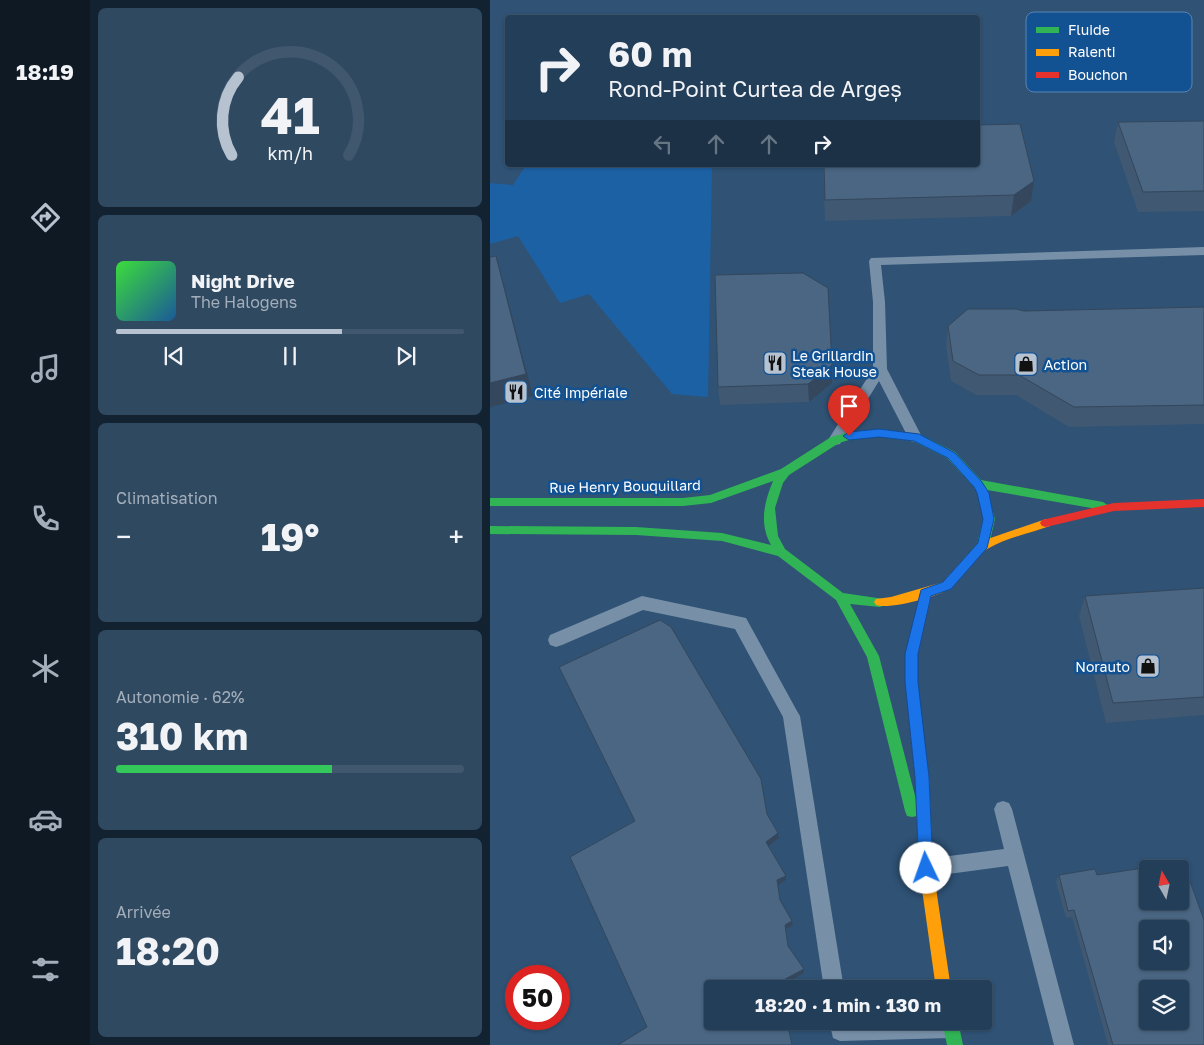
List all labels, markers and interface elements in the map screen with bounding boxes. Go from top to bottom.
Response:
legend [1026,12,1192,92]
text: Fluide [1068,21,1110,38]
text: 60 m [608,33,692,75]
icon: right [525,35,590,100]
text: Ralenti [1068,43,1116,60]
text: 18:19 [16,58,74,85]
text: Bouchon [1068,66,1128,83]
text: Rond-Point Curtea de Argeș [608,75,902,102]
text: 41 [260,83,320,145]
icon: left [649,130,677,158]
icon: ahead [702,130,730,158]
icon: ahead [755,130,783,158]
icon: right [808,130,836,158]
text: km/h [267,142,313,164]
icon: directions [28,200,63,235]
text: Night Drive [191,269,295,292]
text: The Halogens [191,292,297,312]
icon: previous [160,342,188,370]
icon: pause [276,342,304,370]
icon: next [392,342,420,370]
place label: Le Grillardin Steak House [792,347,877,380]
restaurant icon: Le Grillardin Steak House [762,350,788,376]
icon: music [28,351,63,386]
shop icon: Action [1013,351,1039,377]
place label: Action [1044,356,1087,373]
restaurant icon: Cité Impériale [503,379,529,405]
place label: Cité Impériale [534,384,628,401]
pin [828,385,870,436]
icon: arrive [835,392,863,420]
street label: Rue Henry Bouquillard [549,476,701,496]
text: Climatisation [116,488,218,508]
icon: phone [28,501,63,536]
text: 19° [261,514,319,559]
text: − [116,520,131,553]
text: + [449,520,464,553]
icon: climate [28,651,63,686]
shop icon: Norauto [1135,653,1161,679]
place label: Norauto [1075,658,1130,675]
text: Autonomie · 62% [116,687,244,707]
text: 310 km [116,713,248,758]
icon: car [28,802,63,837]
position arrow [899,841,951,893]
north arrow [1139,860,1189,910]
map controls [1139,860,1189,1030]
text: Arrivée [116,902,171,922]
button: sound [1139,920,1189,970]
text: 18:20 [116,928,220,973]
icon: filters [28,952,63,987]
speed limit sign: 50 [505,965,570,1030]
button: layers [1139,980,1189,1030]
text: 18:20 · 1 min · 130 m [755,993,941,1016]

